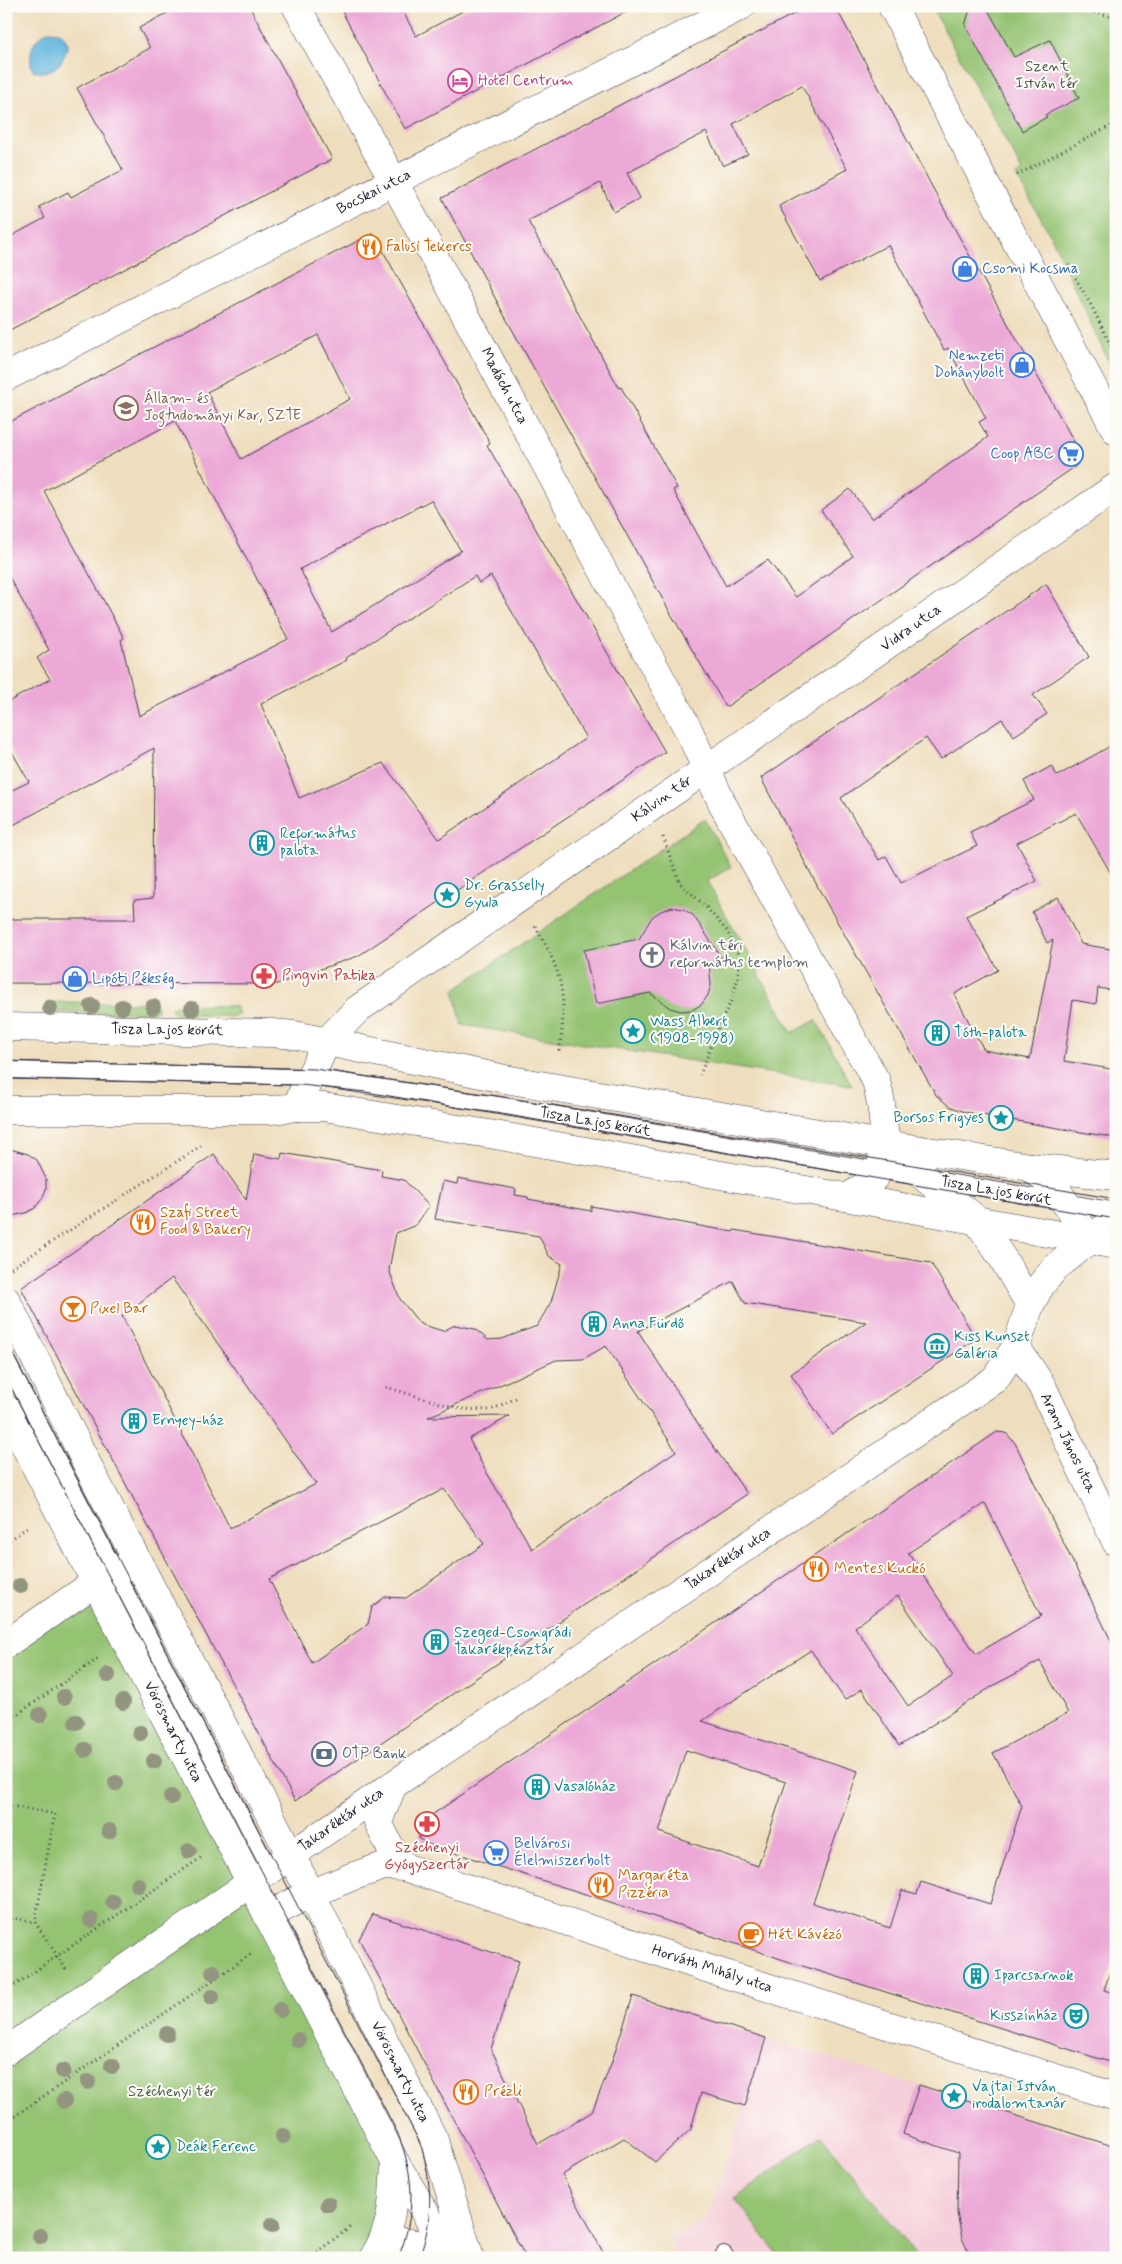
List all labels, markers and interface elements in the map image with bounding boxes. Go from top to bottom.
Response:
park label: Szent István tér [1016,57,1078,94]
hotel icon: Hotel Centrum [447,68,473,94]
place label: Hotel Centrum [478,71,573,91]
street label: Bocskai utca [333,165,415,219]
restaurant icon: Falusi Tekercs [356,234,382,260]
place label: Falusi Tekercs [386,237,472,257]
shop icon: Csomi Kocsma [952,256,978,282]
place label: Csomi Kocsma [982,259,1079,279]
street label: Madách utca [475,344,533,428]
place label: Nemzeti Dohánybolt [934,346,1004,383]
shop icon: Nemzeti Dohánybolt [1009,352,1035,378]
place label: Állam- és Jogtudományi Kar, SZTE [144,388,302,427]
school or university icon: Állam- és Jogtudományi Kar, SZTE [113,395,139,421]
supermarket icon: Coop ABC [1058,441,1084,467]
place label: Coop ABC [990,444,1054,464]
street label: Vidra utca [877,600,946,656]
street label: Kálvin tér [628,771,696,827]
place label: Református palota [280,824,357,861]
building icon: Református palota [249,830,275,856]
place label: Dr. Grasselly Gyula [464,876,545,913]
place icon: Dr. Grasselly Gyula [434,882,460,908]
place label: Kálvin téri református templom [670,936,809,975]
church icon: Kálvin téri református templom [639,942,665,968]
pharmacy icon: Pingvin Patika [251,963,277,989]
shop icon: Lipóti Pékség [62,966,88,992]
place label: Pingvin Patika [282,966,376,987]
place label: Lipóti Pékség [92,969,174,989]
place label: Wass Albert (1908-1998) [650,1012,734,1049]
place icon: Wass Albert (1908-1998) [620,1018,646,1044]
street label: Tisza Lajos körút [111,1019,224,1041]
building icon: Tóth-palota [924,1020,950,1046]
place label: Tóth-palota [954,1023,1028,1043]
street label: Tisza Lajos körút [538,1102,652,1142]
place icon: Borsos Frigyes [988,1105,1014,1131]
place label: Borsos Frigyes [894,1108,984,1128]
street label: Tisza Lajos körút [939,1171,1053,1211]
place label: Szafi Street Food & Bakery [160,1203,251,1240]
restaurant icon: Szafi Street Food & Bakery [130,1209,156,1235]
bar icon: Pixel Bar [60,1296,86,1322]
place label: Pixel Bar [90,1299,149,1319]
building icon: Anna Fürdő [581,1311,607,1337]
place label: Anna Fürdő [612,1314,684,1334]
place label: Kiss Kunszt Galéria [954,1327,1030,1364]
museum icon: Kiss Kunszt Galéria [924,1333,950,1359]
street label: Arany János utca [1035,1390,1101,1497]
building icon: Ernyey-ház [121,1408,147,1434]
place label: Ernyey-ház [152,1411,224,1431]
street label: Takaréktár utca [681,1523,775,1595]
restaurant icon: Mentes Kuckó [803,1556,829,1582]
place label: Mentes Kuckó [834,1559,926,1579]
place label: Szeged-Csongrádi Takarékpénztár [454,1623,572,1660]
building icon: Szeged-Csongrádi Takarékpénztár [423,1629,449,1655]
street label: Vörösmarty utca [139,1678,207,1786]
bank icon: OTP Bank [311,1741,337,1767]
place label: OTP Bank [342,1744,407,1764]
building icon: Vasalóház [524,1774,550,1800]
place label: Vasalóház [554,1777,616,1797]
street label: Takaréktár utca [294,1783,388,1857]
pharmacy icon: Széchenyi Gyógyszertár [414,1811,440,1837]
place label: Belvárosi Élelmiszerbolt [514,1834,611,1871]
place label: Széchenyi Gyógyszertár [384,1838,470,1875]
supermarket icon: Belvárosi Élelmiszerbolt [483,1840,509,1866]
place label: Margaréta Pizzéria [618,1866,689,1903]
restaurant icon: Margaréta Pizzéria [588,1872,614,1898]
cafe icon: Hét Kávézó [738,1922,764,1948]
place label: Hét Kávézó [768,1925,842,1945]
street label: Horváth Mihály utca [649,1940,775,1998]
building icon: Iparcsarnok [963,1963,989,1989]
place label: Iparcsarnok [994,1966,1074,1986]
theatre icon: Kisszínház [1063,2003,1089,2029]
place label: Kisszínház [990,2006,1058,2026]
street label: Vörösmarty utca [366,2018,434,2126]
place label: Vajtai István irodalomtanár [972,2077,1067,2114]
restaurant icon: Prézli [453,2079,479,2105]
park label: Széchenyi tér [128,2082,216,2102]
place label: Prézli [484,2082,522,2102]
place icon: Vajtai István irodalomtanár [941,2083,967,2109]
place icon: Deák Ferenc [145,2134,171,2160]
place label: Deák Ferenc [176,2137,256,2157]

